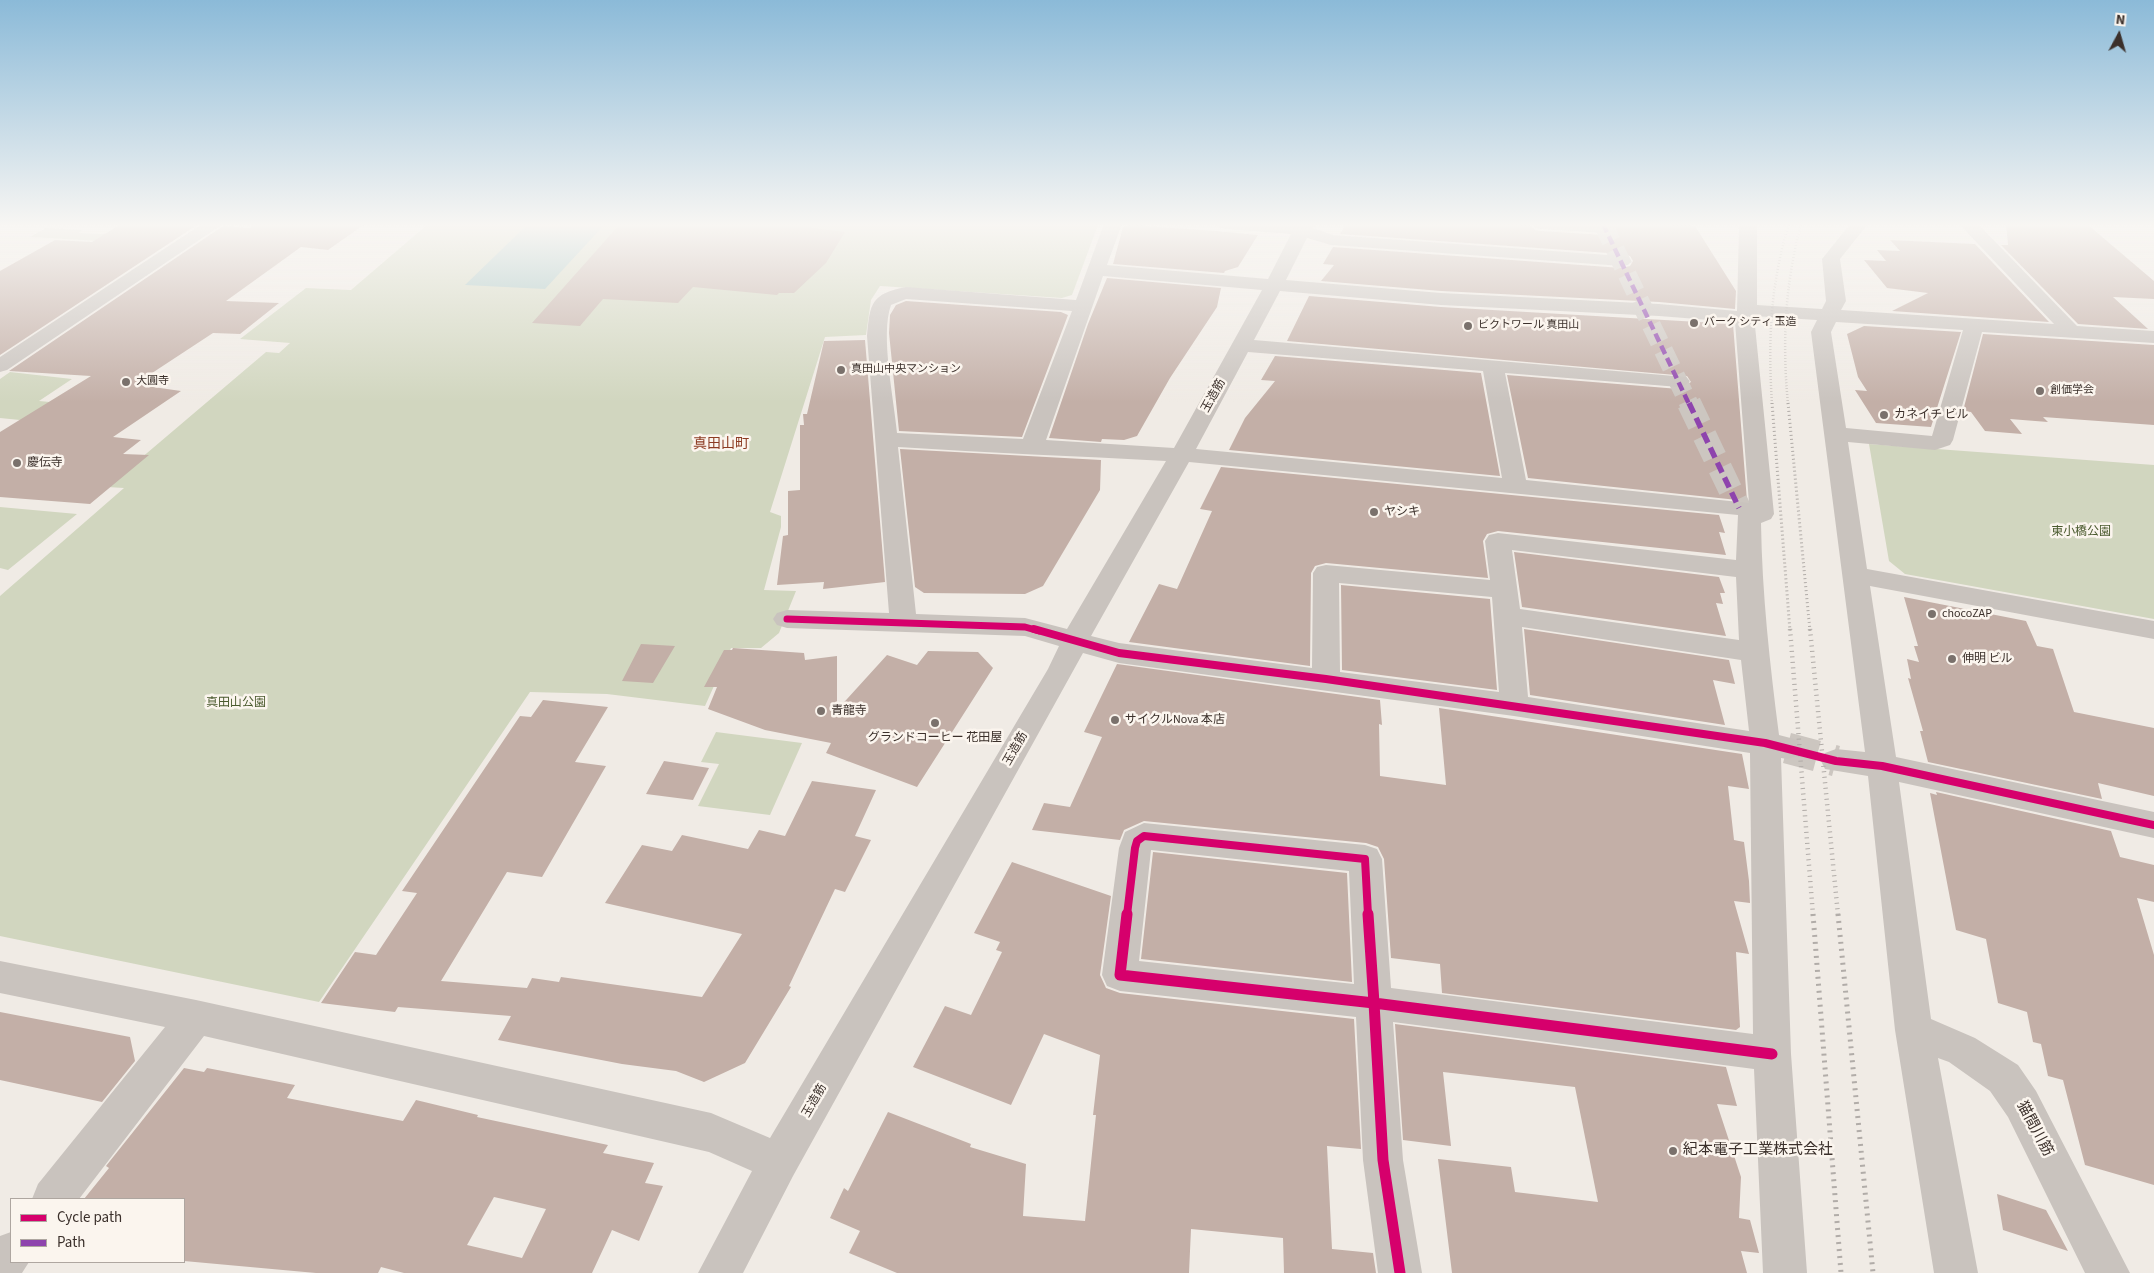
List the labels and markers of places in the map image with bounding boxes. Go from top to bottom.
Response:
place label: バーク シティ 玉造 [1704,316,1796,330]
marker: バーク シティ 玉造 [1688,317,1700,329]
place label: ビクトワール 真田山 [1478,319,1579,333]
marker: ビクトワール 真田山 [1462,320,1474,332]
place label: 真田山中央マンション [851,363,961,377]
marker: 真田山中央マンション [835,364,847,376]
place label: 大圓寺 [136,375,169,389]
marker: 大圓寺 [120,376,132,388]
place label: 創価学会 [2050,384,2094,398]
marker: 創価学会 [2034,385,2046,397]
place label: カネイチ ビル [1894,408,1968,422]
marker: カネイチ ビル [1878,409,1890,421]
place label: 慶伝寺 [27,456,63,470]
marker: 慶伝寺 [11,457,23,469]
place label: ヤシキ [1384,505,1420,519]
marker: ヤシキ [1368,506,1380,518]
place label: chocoZAP [1942,607,1992,621]
marker: chocoZAP [1926,608,1938,620]
place label: 伸明 ビル [1962,652,2012,666]
marker: 伸明 ビル [1946,653,1958,665]
place label: 青龍寺 [831,704,867,718]
marker: 青龍寺 [815,705,827,717]
place label: サイクルNova 本店 [1125,713,1225,727]
marker: サイクルNova 本店 [1109,714,1121,726]
marker: グランドコーヒー 花田屋 [929,717,941,729]
place label: グランドコーヒー 花田屋 [868,731,1002,745]
place label: 紀本電子工業株式会社 [1683,1142,1833,1160]
marker: 紀本電子工業株式会社 [1667,1145,1679,1157]

